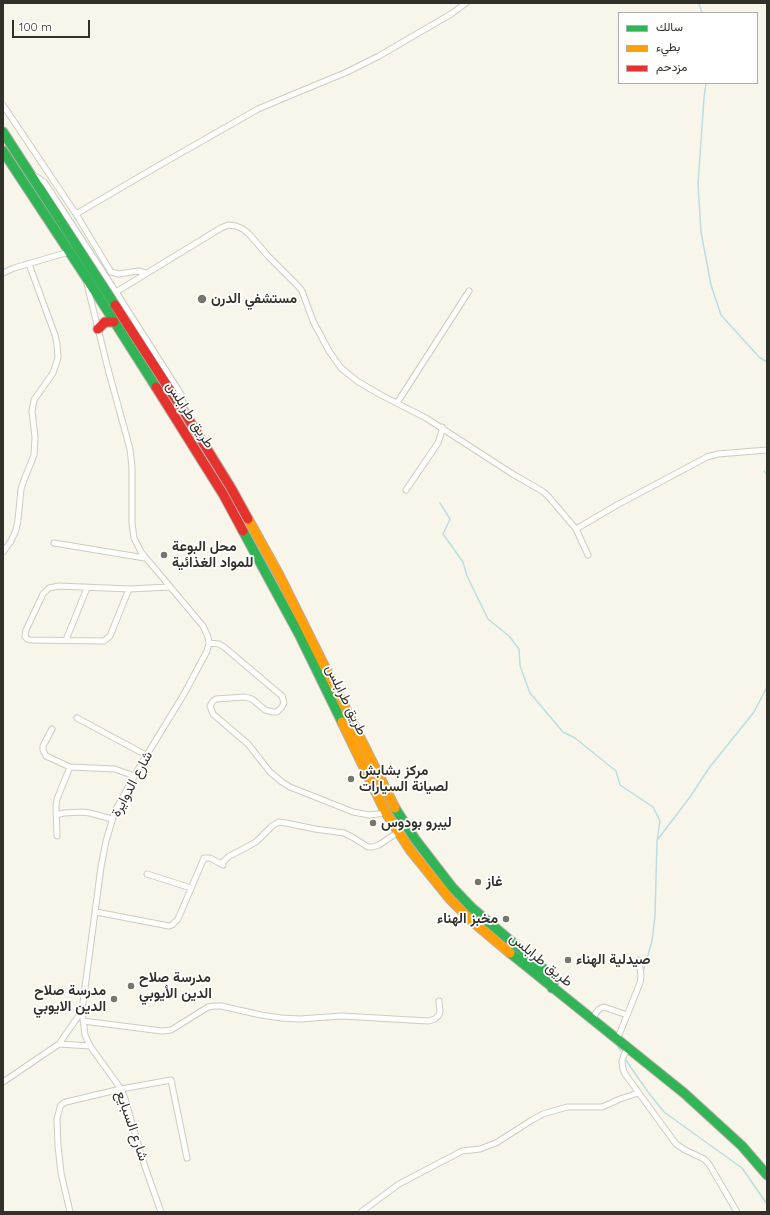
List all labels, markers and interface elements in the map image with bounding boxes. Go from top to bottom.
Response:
scale bar [14,12,92,38]
legend [618,12,758,84]
text: 100 m [19,19,52,34]
text: سالك [656,19,683,34]
text: بطيء [656,39,680,54]
text: مزدحم [656,59,687,74]
place label: مستشفي الدرن [211,291,297,307]
marker: مستشفي الدرن [196,293,208,305]
street label: طريق طرابلس [162,378,218,452]
place label: محل البوعة للمواد الغذائية [172,539,254,572]
marker: محل البوعة للمواد الغذائية [159,550,169,560]
street label: طريق طرابلس [322,662,370,738]
street label: شارع الدوايرة [108,748,156,820]
place label: مركز بشابش لصيانة السيارات [359,763,449,796]
marker: مركز بشابش لصيانة السيارات [346,774,356,784]
place label: ليبرو بودوس [381,815,452,831]
marker: ليبرو بودوس [368,818,378,828]
place label: غاز [486,874,502,890]
marker: غاز [473,877,483,887]
place label: مخبز الهناء [437,911,498,927]
marker: مخبز الهناء [501,914,511,924]
street label: طريق طرابلس [506,929,576,991]
place label: صيدلية الهناء [576,952,651,968]
marker: صيدلية الهناء [563,955,573,965]
place label: مدرسة صلاح الدين الأيوبي [139,970,212,1002]
marker: مدرسة صلاح الدين الأيوبي [126,981,136,991]
place label: مدرسة صلاح الدين الايوبي [33,983,106,1016]
marker: مدرسة صلاح الدين الايوبي [109,994,119,1004]
street label: شارع السبايع [112,1089,152,1163]

